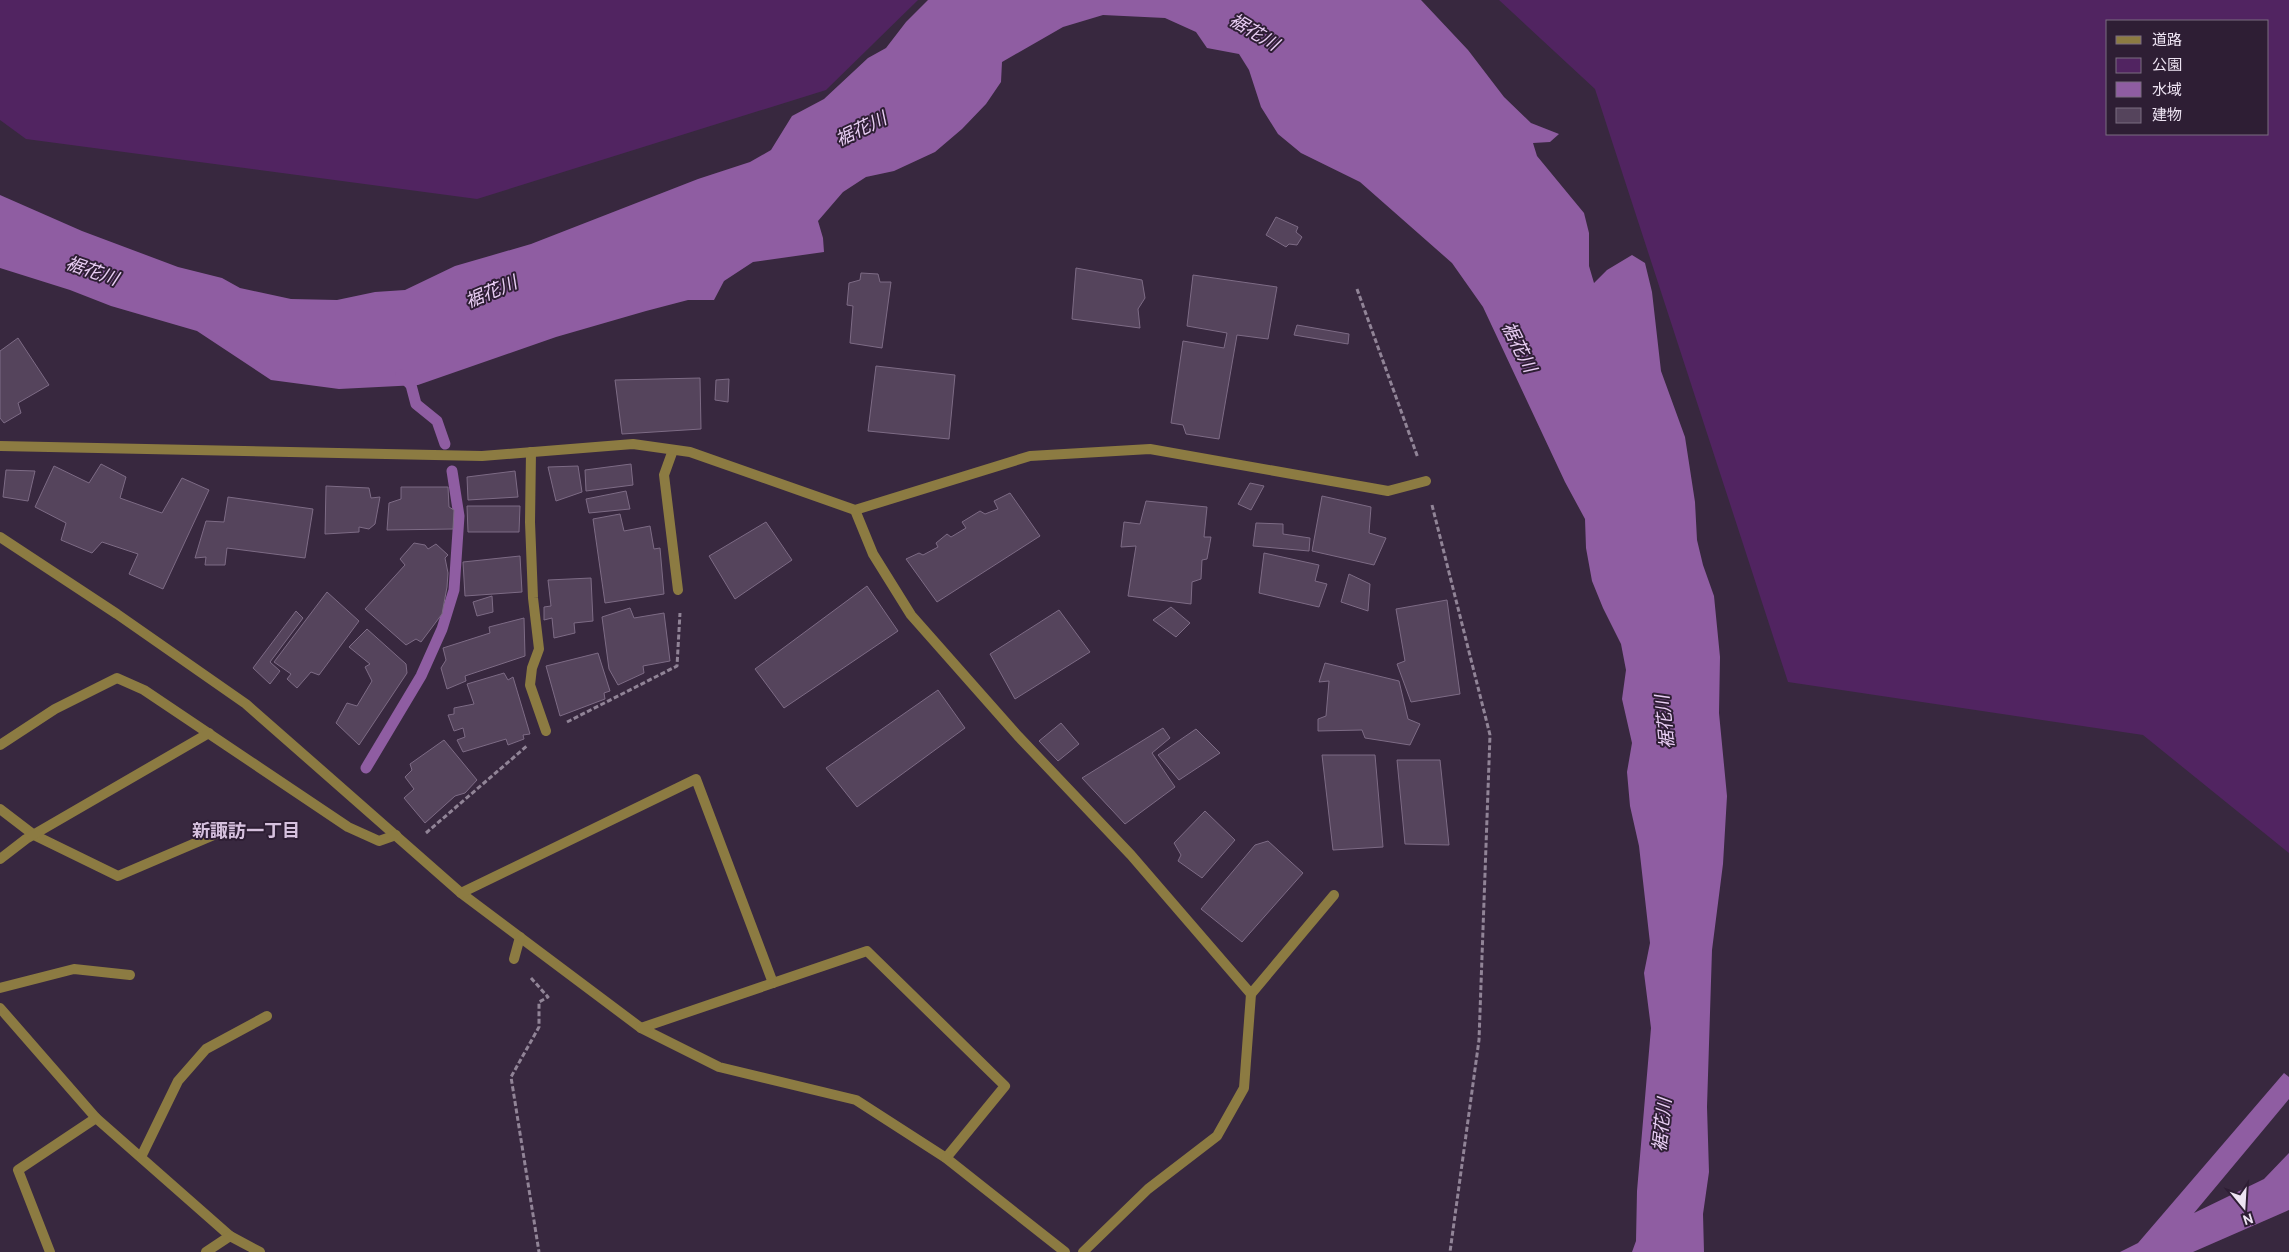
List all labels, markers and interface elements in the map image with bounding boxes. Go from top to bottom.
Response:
water label: 裾花川 [1225,9,1285,56]
legend [2106,20,2269,135]
text: 道路 [2152,31,2182,49]
text: 公園 [2152,56,2182,74]
text: 水域 [2152,81,2182,99]
water label: 裾花川 [832,106,892,151]
text: 建物 [2152,106,2182,124]
water label: 裾花川 [63,252,123,291]
water label: 裾花川 [462,271,522,313]
water label: 裾花川 [1497,318,1542,378]
water label: 裾花川 [1651,692,1679,750]
district label: 新諏訪一丁目 [192,820,300,842]
water label: 裾花川 [1648,1095,1676,1153]
north arrow [2219,1182,2269,1232]
text: N [2241,1209,2256,1229]

